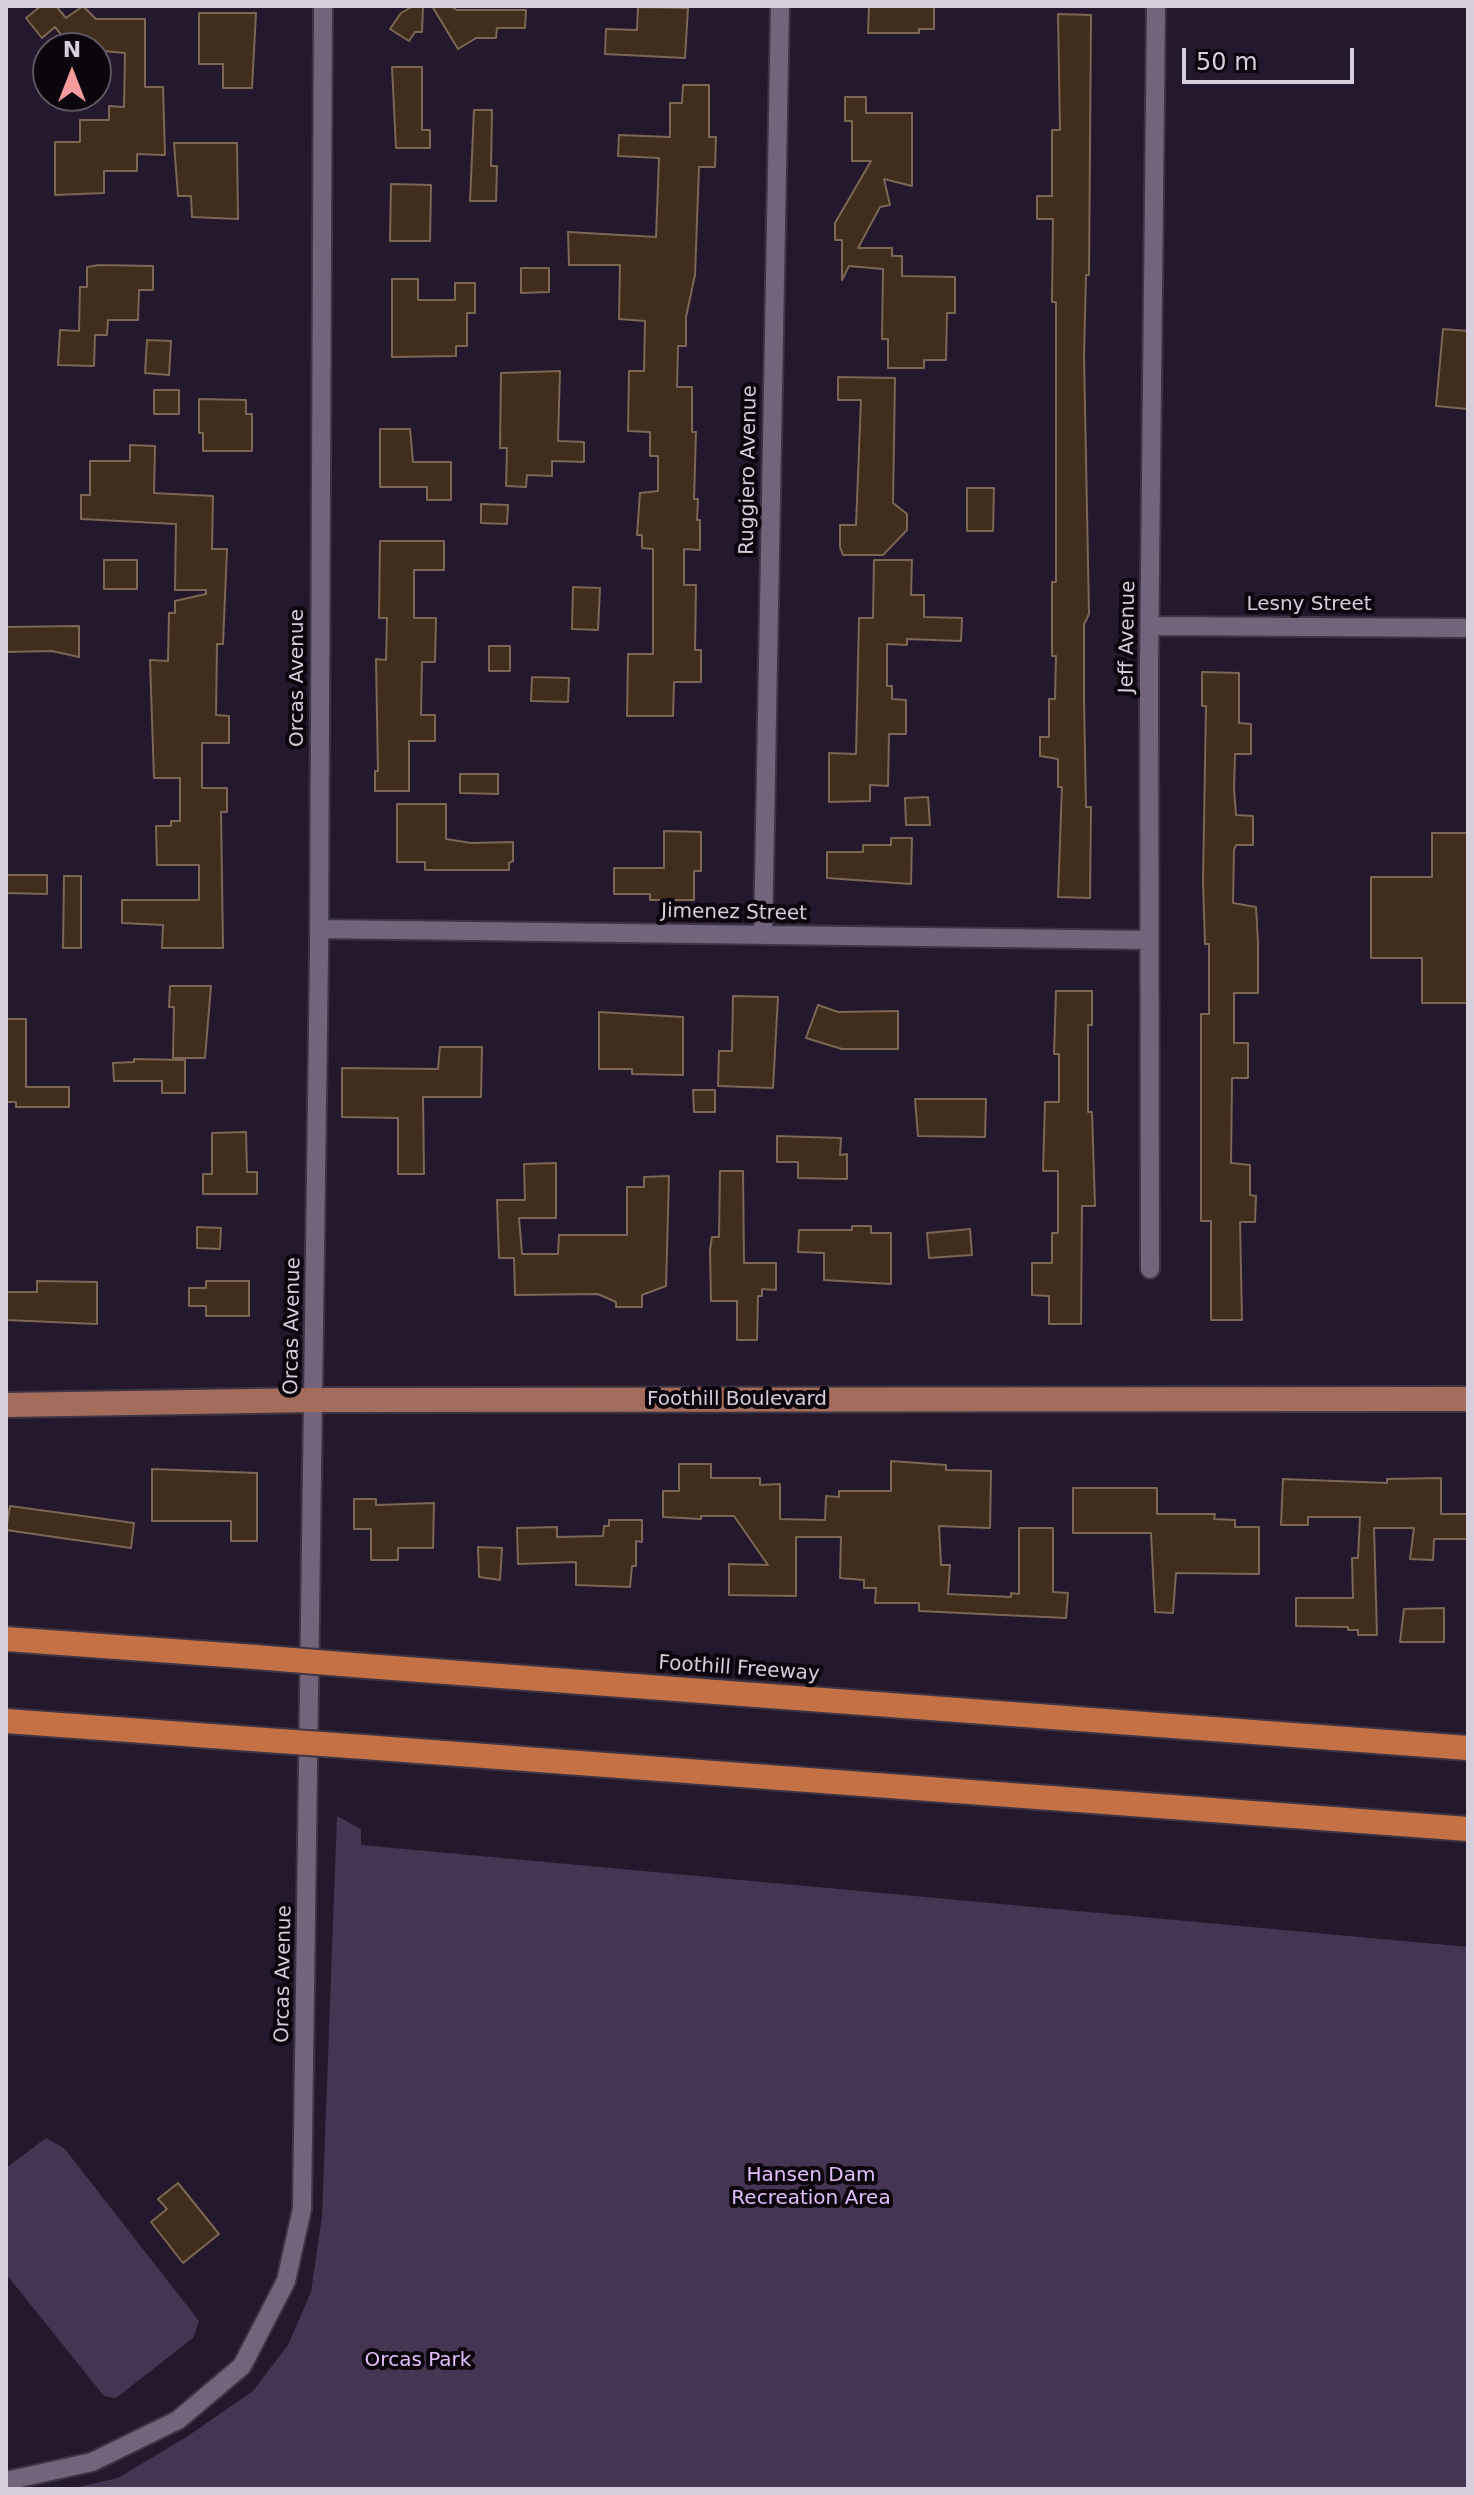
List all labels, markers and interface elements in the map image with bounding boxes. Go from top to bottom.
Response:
north arrow [32,32,112,112]
scale bar [1186,32,1358,82]
text: N [63,37,81,62]
text: 50 m [1196,48,1258,76]
street label: Ruggiero Avenue [736,385,762,555]
street label: Jeff Avenue [1115,580,1141,694]
street label: Lesny Street [1246,593,1372,617]
street label: Orcas Avenue [286,609,310,747]
street label: Jimenez Street [661,900,807,926]
street label: Orcas Avenue [280,1257,306,1395]
street label: Foothill Boulevard [647,1388,827,1412]
street label: Foothill Freeway [658,1651,820,1687]
street label: Orcas Avenue [271,1905,297,2043]
park label: Hansen Dam Recreation Area [731,2164,891,2211]
park label: Orcas Park [365,2349,471,2373]

